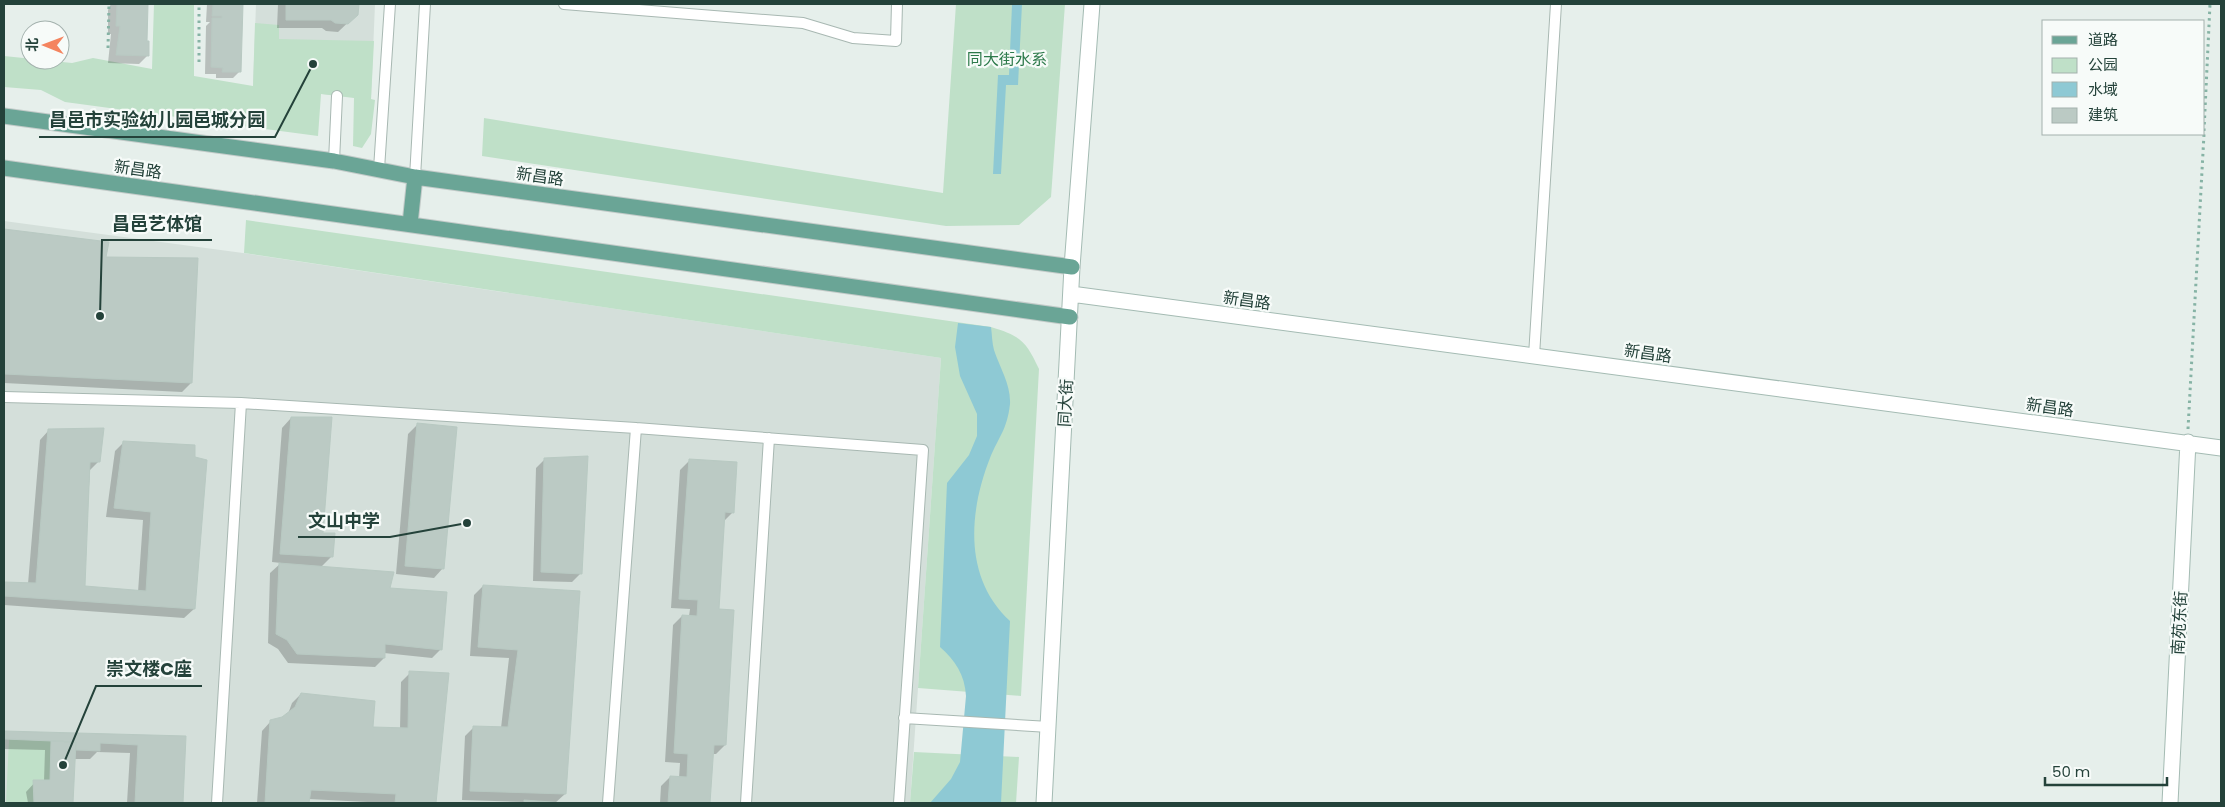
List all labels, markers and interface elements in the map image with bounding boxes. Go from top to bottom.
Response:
north arrow [20,20,70,70]
legend [2042,20,2205,135]
text: 道路 [2088,29,2118,50]
text: 北 [22,38,42,52]
park label: 同大街水系 [967,48,1047,71]
text: 公园 [2088,54,2118,75]
text: 水域 [2088,79,2118,100]
callout: 昌邑市实验幼儿园邑城分园 [39,104,275,137]
text: 建筑 [2088,104,2118,125]
text: 昌邑市实验幼儿园邑城分园 [49,107,265,132]
street label: 新昌路 [113,155,163,184]
street label: 新昌路 [515,162,565,191]
callout: 昌邑艺体馆 [102,207,212,240]
text: 昌邑艺体馆 [112,211,202,236]
street label: 新昌路 [1222,286,1272,315]
street label: 新昌路 [1623,339,1673,368]
street label: 同大街 [1053,378,1078,428]
street label: 新昌路 [2025,393,2075,422]
callout: 文山中学 [298,504,390,537]
text: 文山中学 [308,508,380,533]
street label: 南苑东街 [2166,590,2193,656]
callout: 崇文楼C座 [96,653,202,686]
text: 崇文楼C座 [106,656,192,681]
scale bar [2045,754,2168,786]
text: 50 m [2052,761,2090,782]

